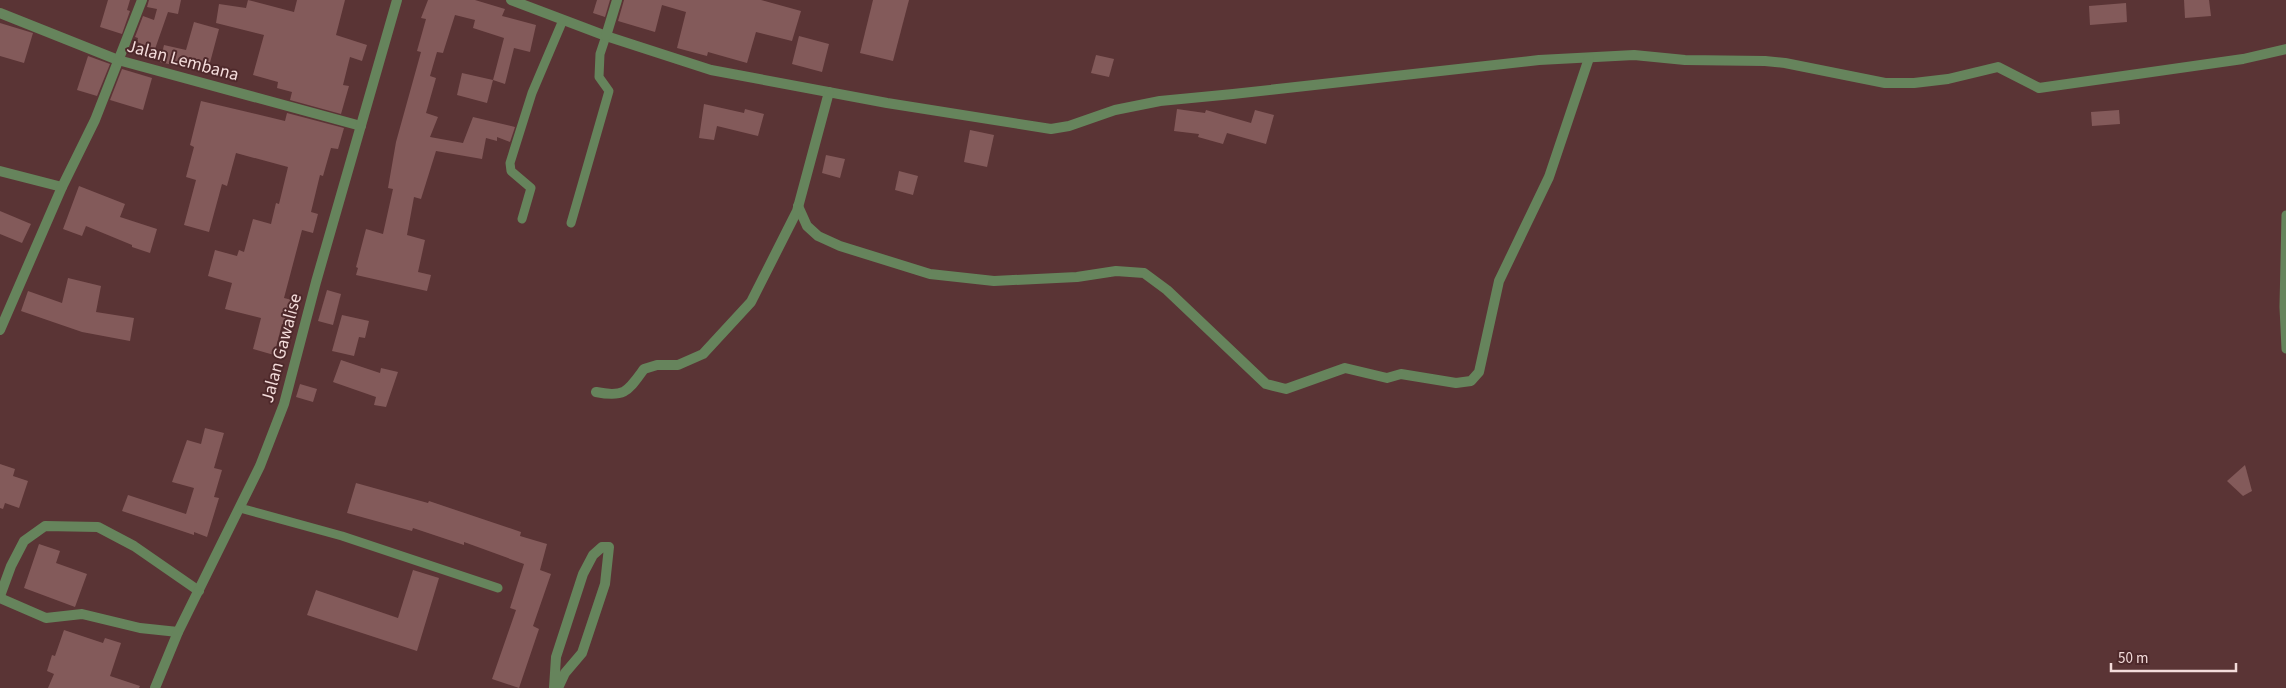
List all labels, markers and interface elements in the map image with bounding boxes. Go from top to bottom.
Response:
street label: Jalan Lembana [124,34,242,87]
street label: Jalan Gawalise [255,291,308,406]
scale bar [2111,640,2236,672]
text: 50 m [2118,648,2148,669]

